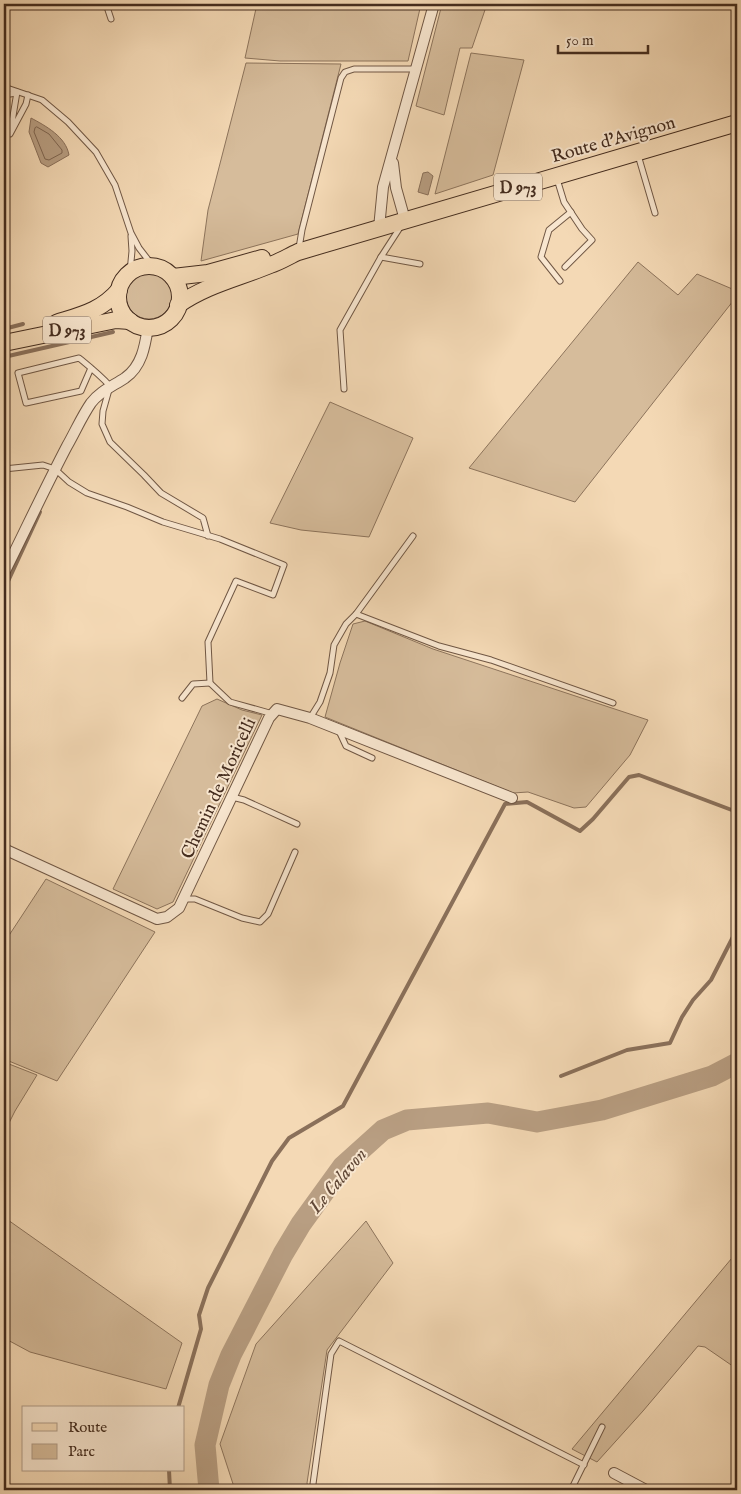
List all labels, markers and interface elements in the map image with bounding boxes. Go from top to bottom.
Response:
scale bar [558,22,648,54]
text: 50 m [566,31,594,50]
street label: Route d'Avignon [549,112,678,169]
road number: D 973 [494,173,542,200]
road number: D 973 [43,316,91,344]
street label: Chemin de Moricelli [177,714,262,863]
water label: Le Calavon [304,1143,373,1220]
legend [22,1406,185,1472]
text: Route [68,1418,107,1437]
text: Parc [68,1442,95,1461]

